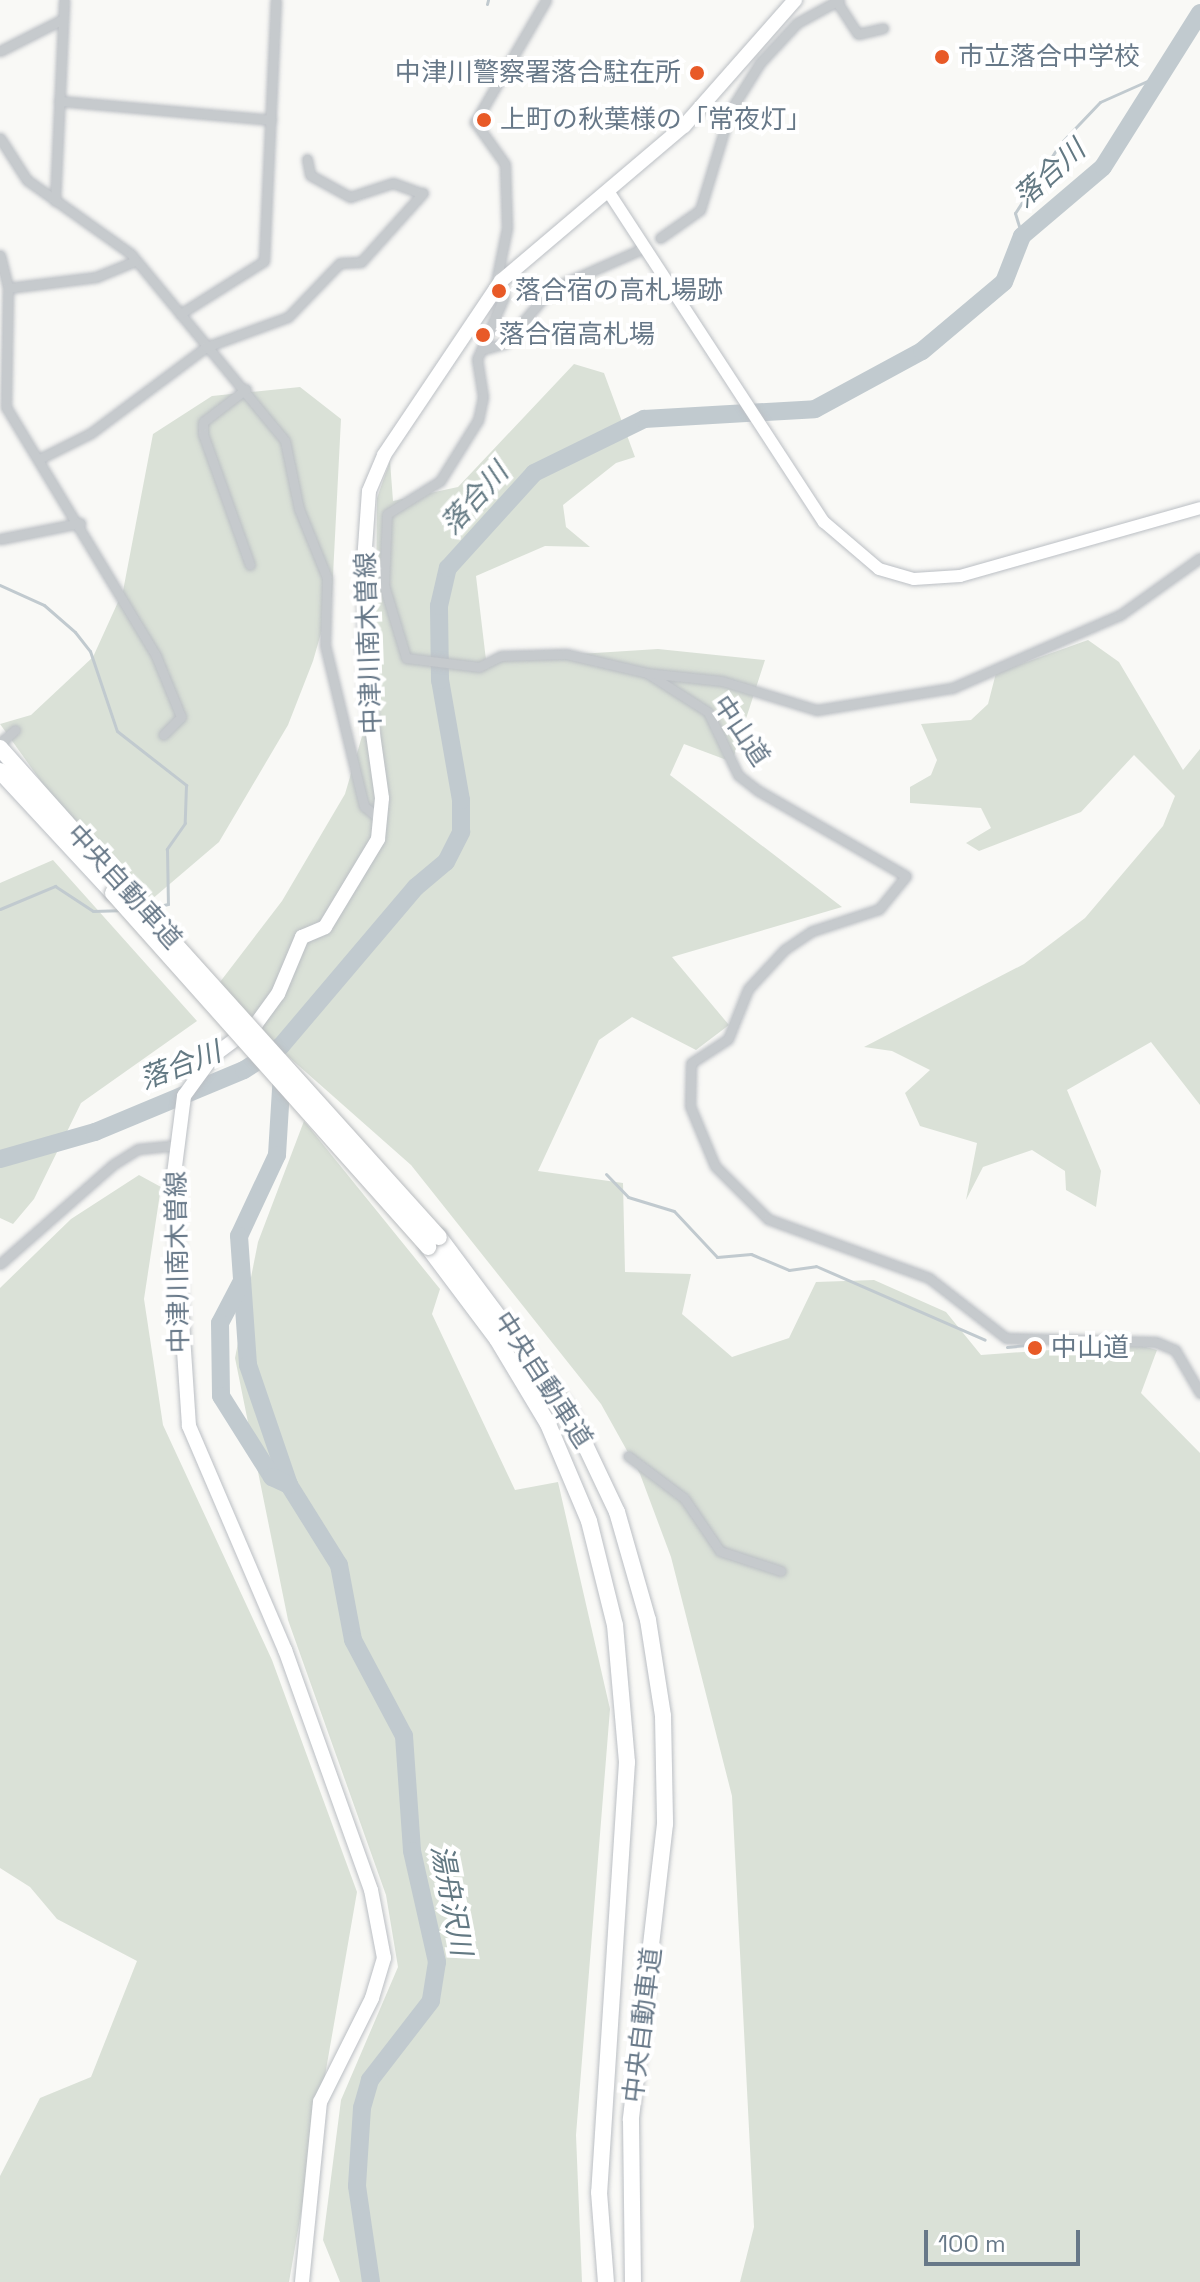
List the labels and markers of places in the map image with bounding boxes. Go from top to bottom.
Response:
place label: 市立落合中学校 [958,41,1140,73]
marker: 市立落合中学校 [933,48,951,66]
place label: 中津川警察署落合駐在所 [395,57,681,89]
marker: 中津川警察署落合駐在所 [688,64,706,82]
place label: 上町の秋葉様の「常夜灯」 [500,104,812,136]
marker: 上町の秋葉様の「常夜灯」 [475,111,493,129]
place label: 落合宿の高札場跡 [515,275,723,307]
marker: 落合宿の高札場跡 [490,282,508,300]
place label: 落合宿高札場 [499,319,655,351]
marker: 落合宿高札場 [474,326,492,344]
place label: 中山道 [1051,1332,1129,1364]
marker: 中山道 [1026,1339,1044,1357]

